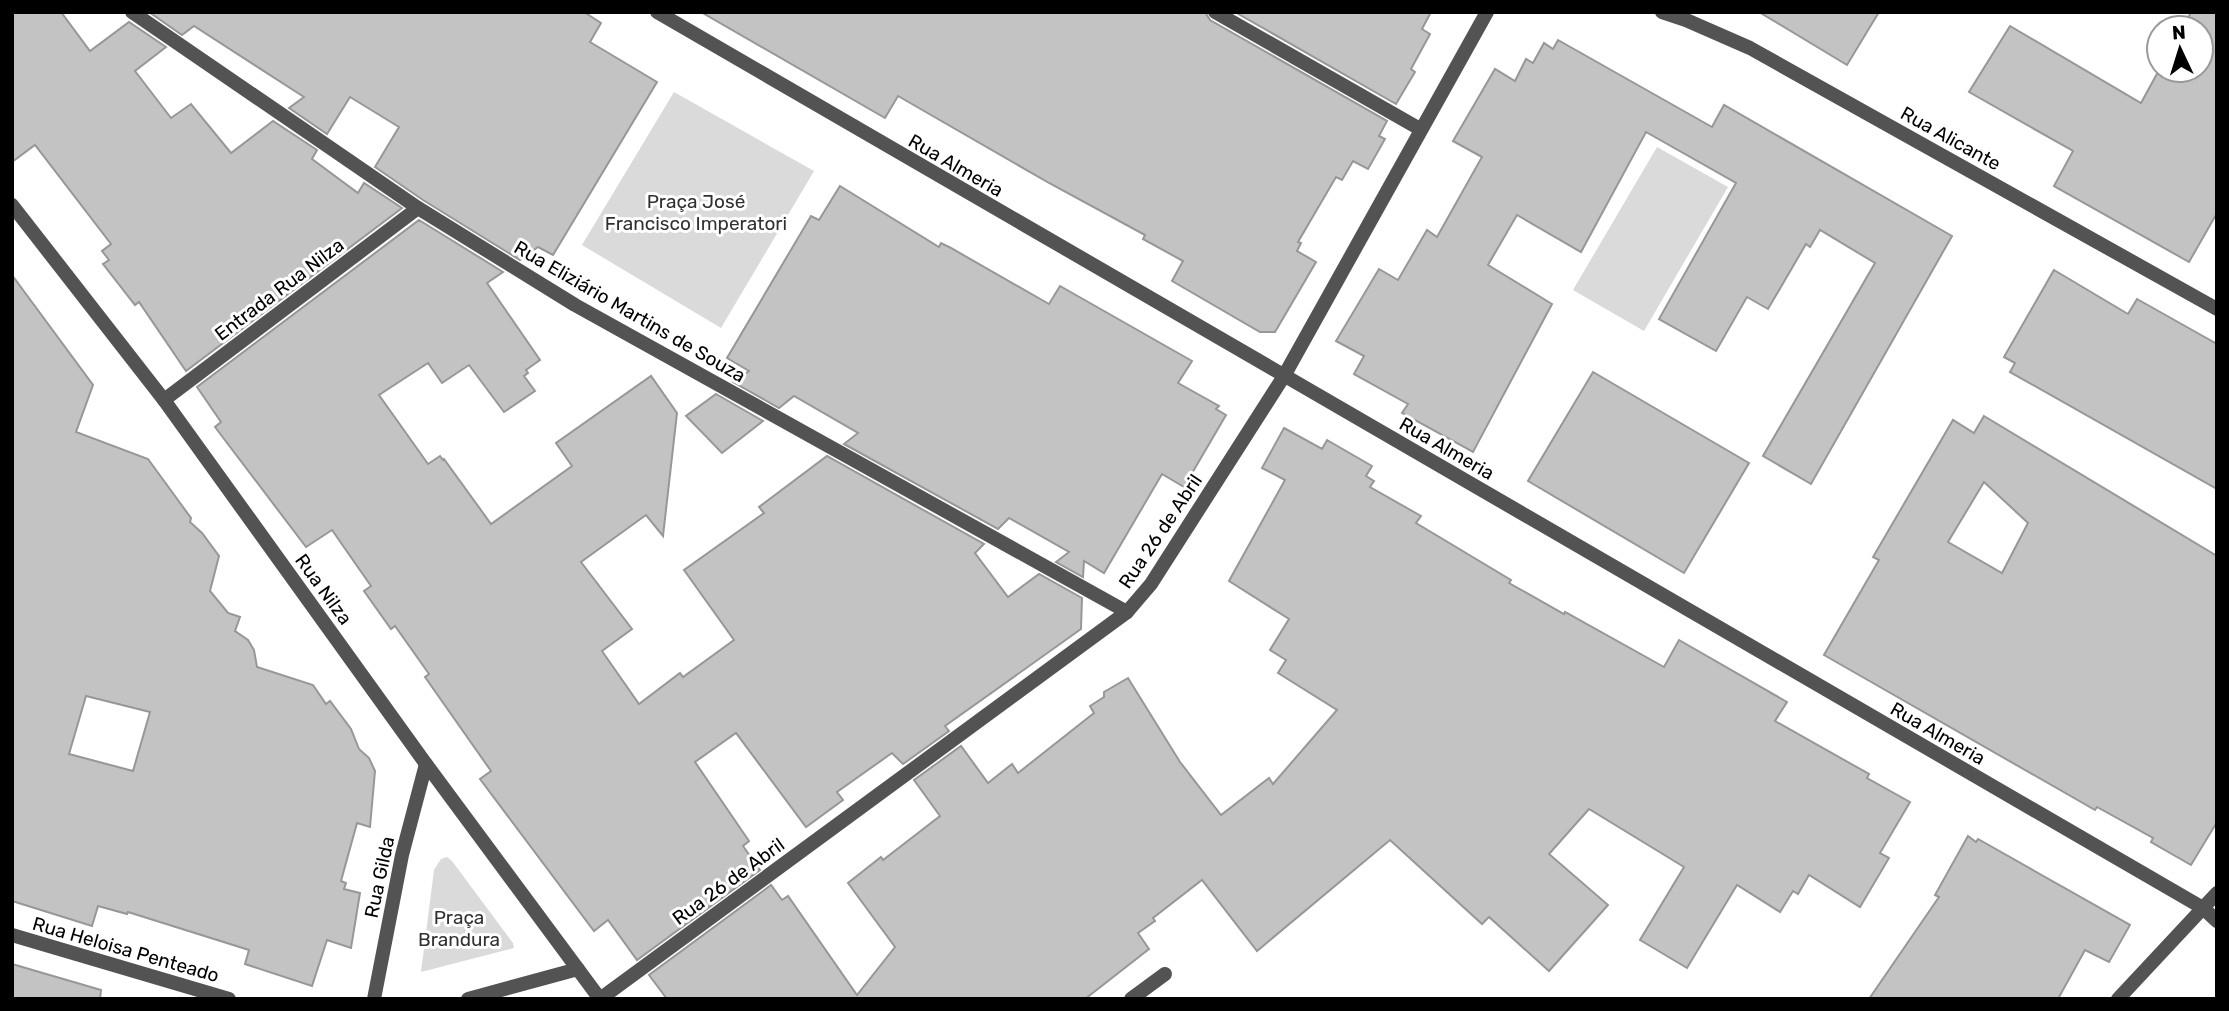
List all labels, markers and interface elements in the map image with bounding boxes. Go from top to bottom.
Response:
north arrow [2145,14,2215,84]
text: N [2171,21,2186,44]
street label: Rua Alicante [1897,101,2005,175]
street label: Rua Almeria [904,129,1007,202]
park label: Praça José Francisco Imperatori [605,190,787,235]
street label: Entrada Rua Nilza [210,233,348,346]
street label: Rua Eliziário Martins de Souza [510,236,750,387]
street label: Rua Almeria [1395,412,1498,485]
street label: Rua 26 de Abril [1114,470,1207,593]
street label: Rua Nilza [290,550,357,629]
street label: Rua Almeria [1886,697,1989,770]
street label: Rua 26 de Abril [668,833,789,930]
street label: Rua Gilda [360,834,399,920]
park label: Praça Brandura [418,906,500,951]
street label: Rua Heloisa Penteado [30,912,222,987]

